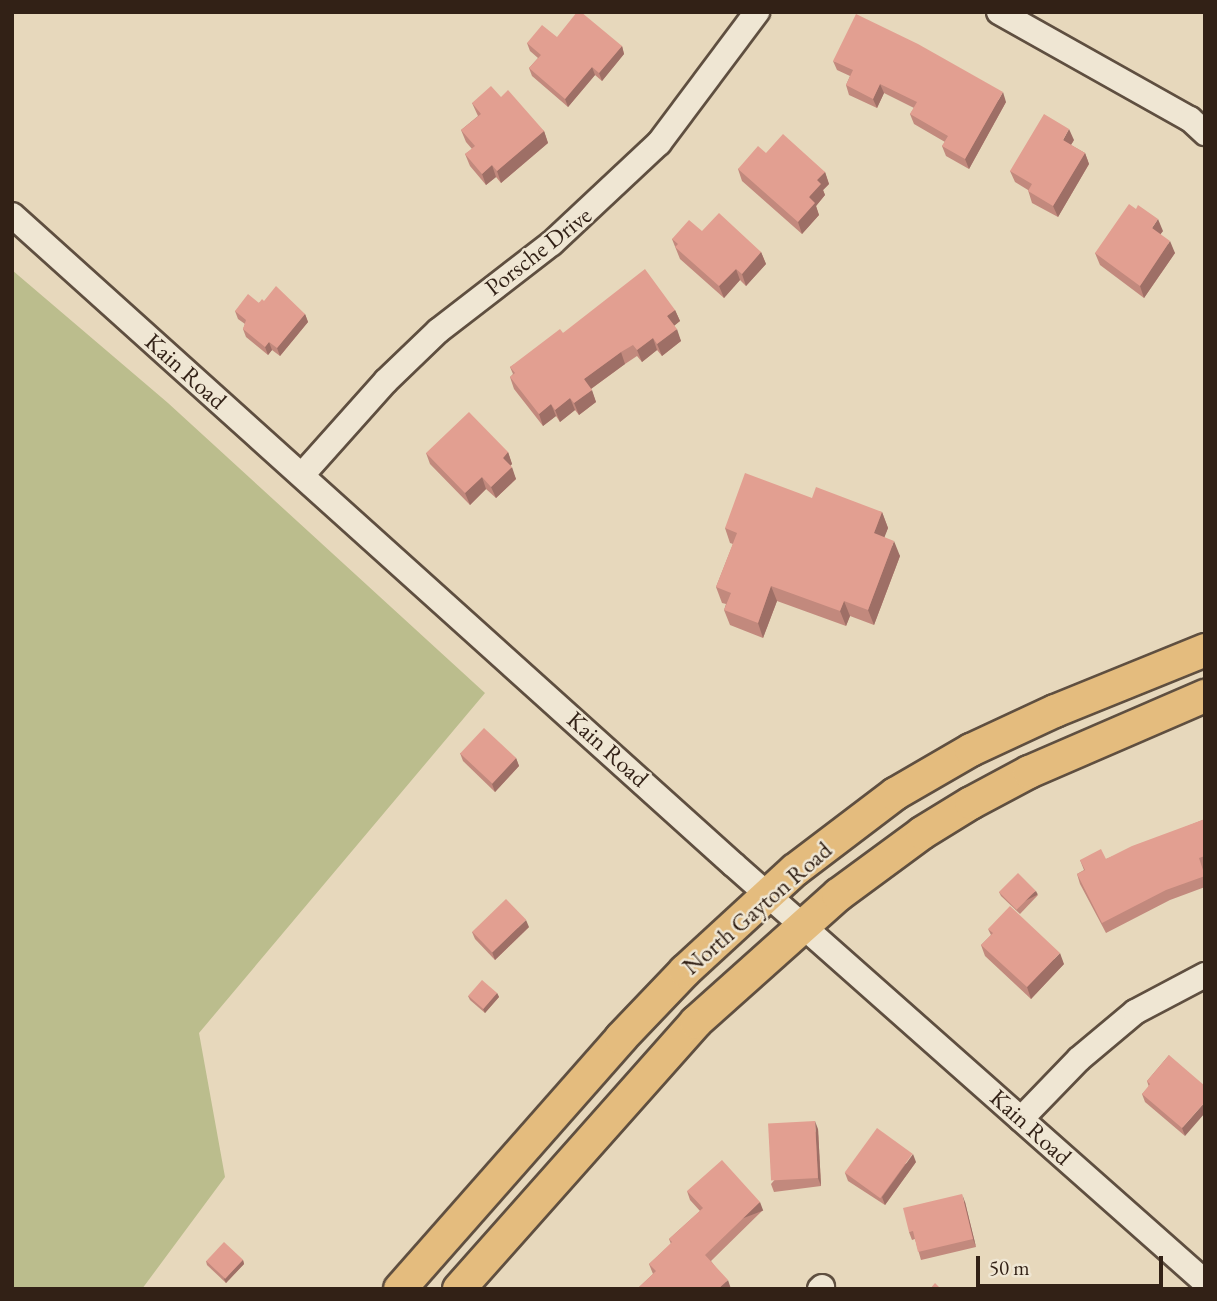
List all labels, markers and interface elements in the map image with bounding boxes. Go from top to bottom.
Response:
street label: Porsche Drive [479,200,597,302]
street label: Kain Road [139,327,233,415]
street label: Kain Road [561,705,655,793]
street label: North Gayton Road [677,835,837,981]
street label: Kain Road [984,1083,1078,1171]
scale bar [979,1242,1166,1286]
text: 50 m [989,1254,1030,1281]

